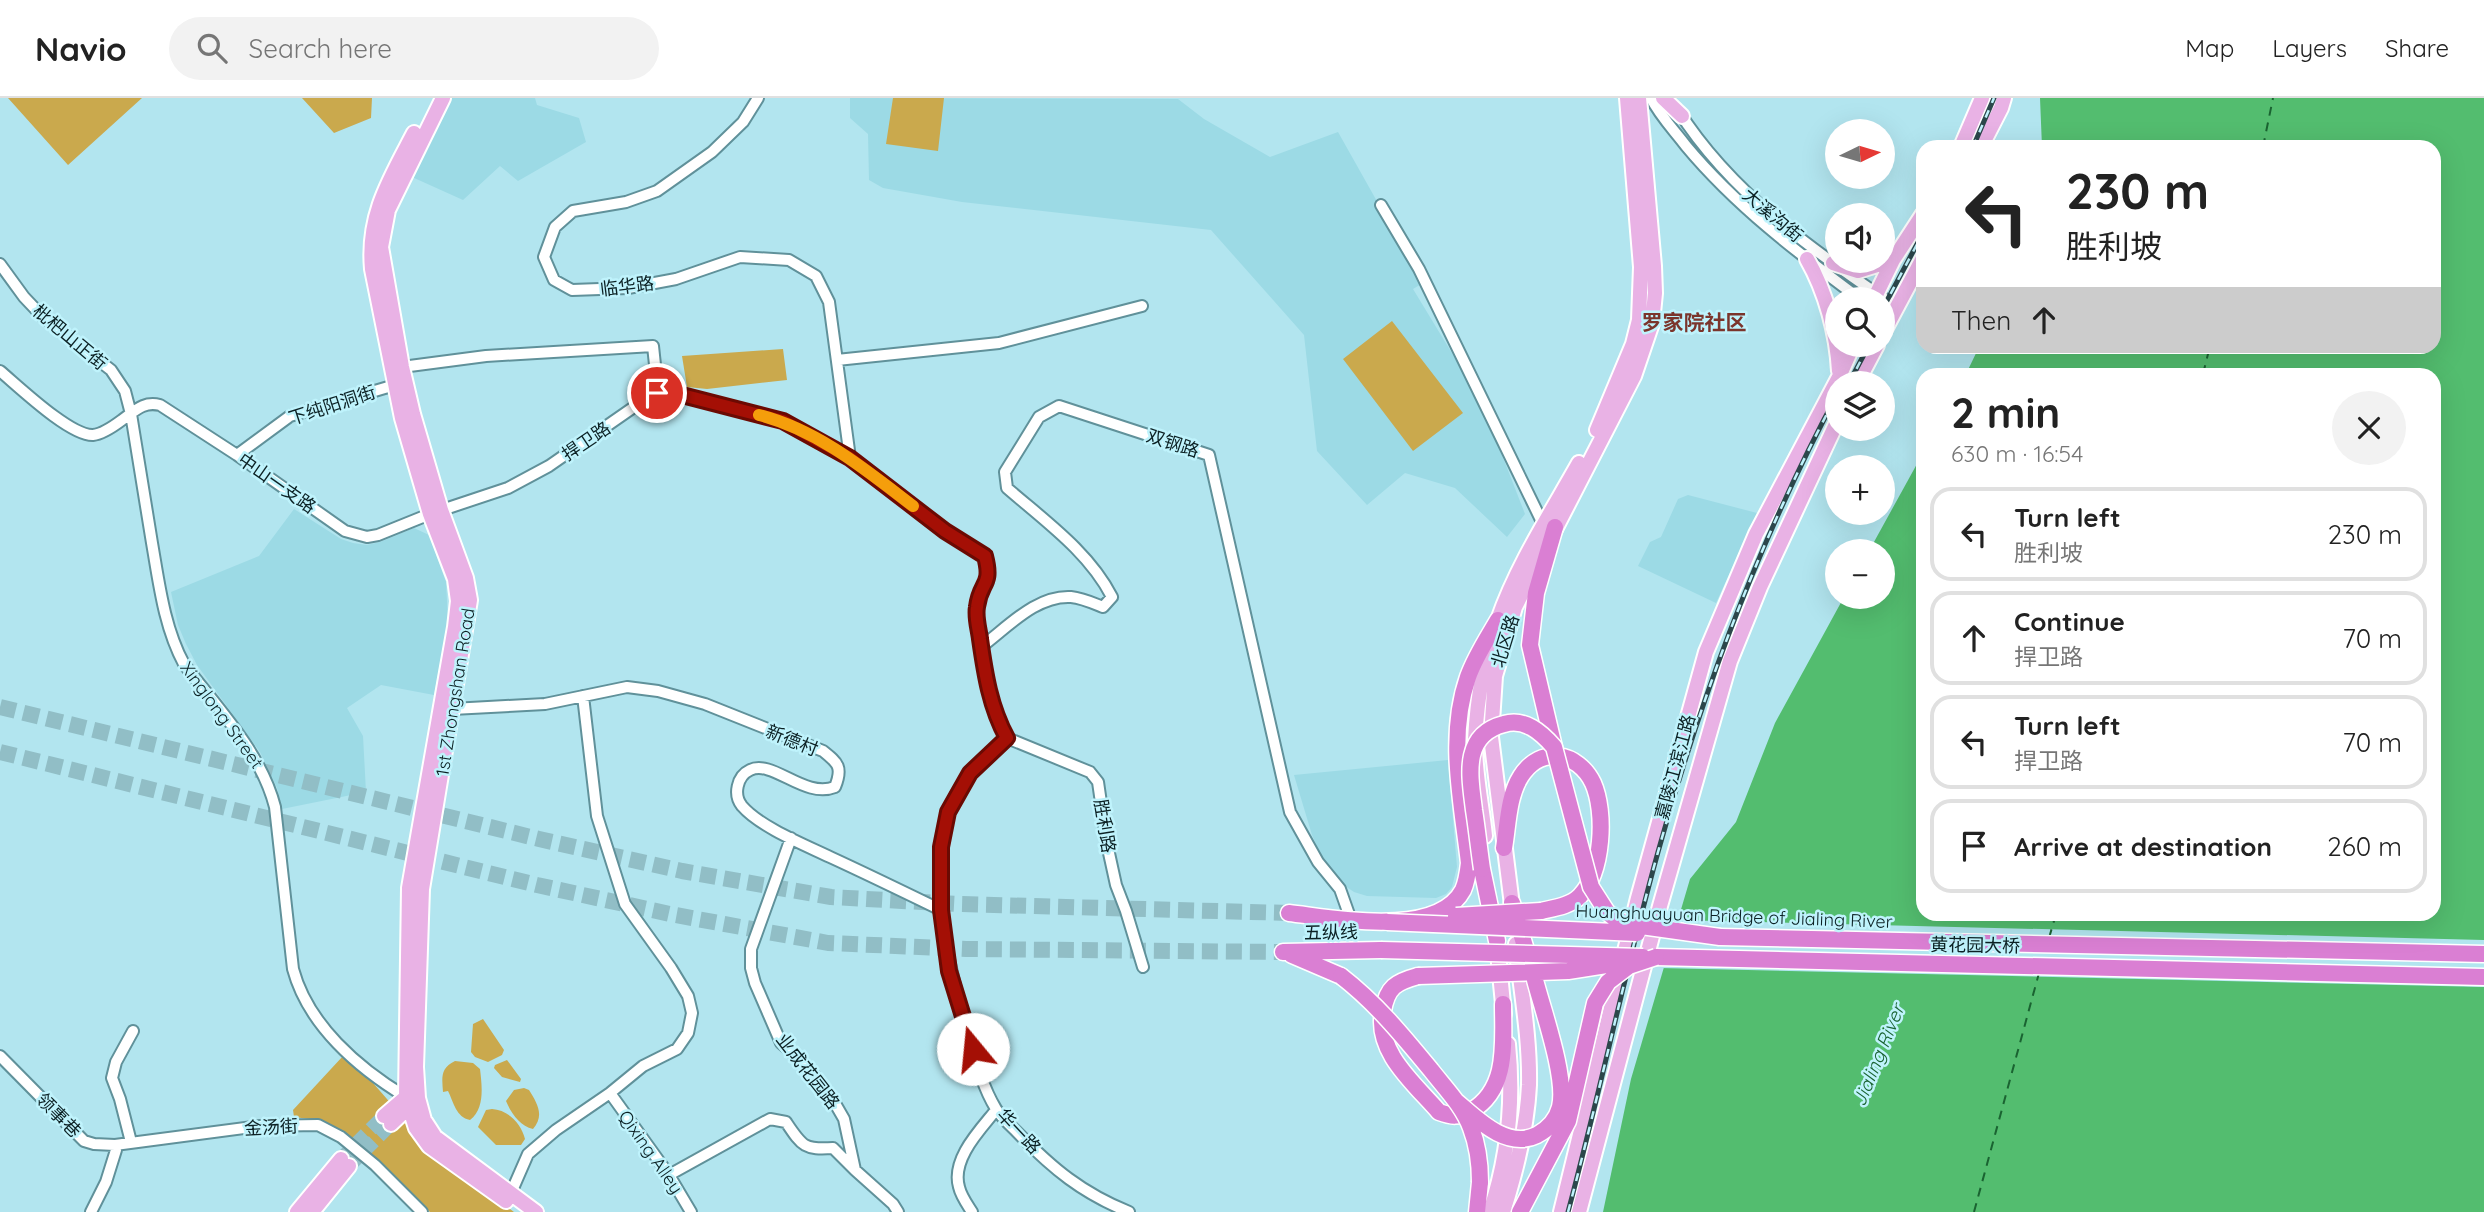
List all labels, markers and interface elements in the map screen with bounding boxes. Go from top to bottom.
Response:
search box [169,17,659,80]
text: Navio [35,28,127,69]
icon: search [193,29,231,67]
text: Search here [249,32,392,65]
text: Map [2185,33,2234,63]
text: Layers [2272,33,2347,63]
text: Share [2385,33,2449,63]
north arrow [1825,119,1895,189]
map controls [1825,119,1895,609]
text: 230 m [2066,160,2209,221]
icon: left [1951,168,2042,259]
street label: 大溪沟街 [1738,183,1808,247]
button: sound [1825,203,1895,273]
text: 胜利坡 [2066,226,2162,266]
street label: 临华路 [599,271,655,301]
button: search [1825,287,1895,357]
street label: 枇杷山正街 [28,299,112,375]
icon: ahead [2025,301,2063,339]
text: Then [1951,304,2011,337]
district label: 罗家院社区 [1642,309,1747,335]
pin [627,363,687,423]
button: layers [1825,371,1895,441]
icon: arrive [638,374,676,412]
street label: 下纯阳洞街 [286,380,378,430]
text: 2 min [1951,386,2060,439]
button: close [2332,391,2406,465]
street label: 捍卫路 [557,416,615,466]
street label: 双钢路 [1144,424,1202,462]
text: 630 m · 16:54 [1951,439,2083,468]
street label: 中山一支路 [234,448,320,518]
button: + [1825,455,1895,525]
text: Turn left [2014,501,2121,534]
icon: left [1955,515,1993,553]
text: 230 m [2328,518,2402,551]
text: 胜利坡 [2014,538,2083,567]
button: − [1825,539,1895,609]
text: Continue [2014,605,2125,638]
street label: 1st Zhongshan Road [430,606,480,778]
street label: 北区路 [1486,612,1524,670]
icon: ahead [1955,619,1993,657]
text: 70 m [2342,622,2402,655]
text: 捍卫路 [2014,642,2083,671]
street label: Xinglong Street [175,657,269,773]
text: Turn left [2014,709,2121,742]
street label: 嘉陵江滨江路 [1650,712,1700,822]
street label: 新德村 [763,719,821,761]
icon: left [1955,723,1993,761]
text: 70 m [2342,726,2402,759]
text: 捍卫路 [2014,746,2083,775]
street label: 胜利路 [1089,798,1121,854]
icon: arrive [1955,827,1993,865]
text: Arrive at destination [2014,830,2272,863]
text: 260 m [2327,830,2402,863]
street label: Huanghuayuan Bridge of Jialing River [1575,899,1893,933]
street label: 五纵线 [1304,920,1358,944]
street label: 黄花园大桥 [1930,933,2020,957]
water label: Jialing River [1847,998,1910,1109]
position arrow [936,1012,1010,1086]
street label: 业成花园路 [771,1028,845,1114]
street label: 领事巷 [32,1088,86,1142]
street label: 华一路 [992,1103,1046,1159]
street label: Qixing Alley [614,1106,688,1198]
street label: 金汤街 [243,1114,299,1140]

